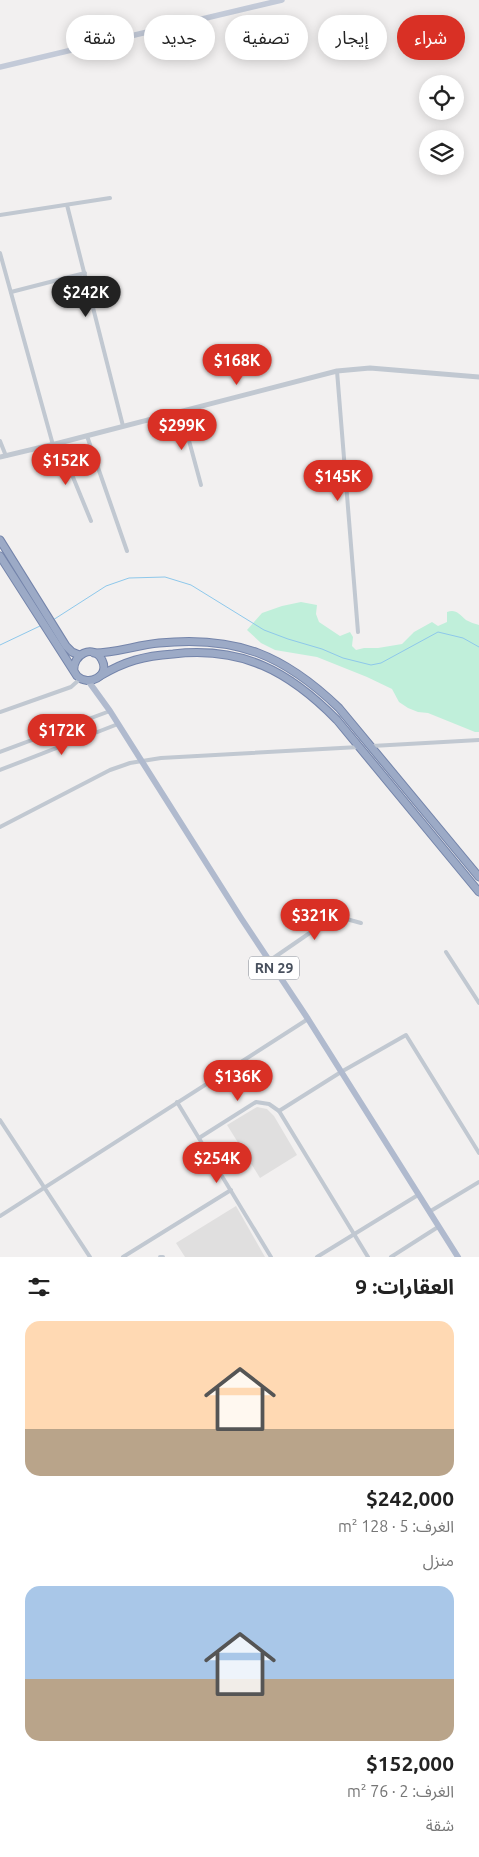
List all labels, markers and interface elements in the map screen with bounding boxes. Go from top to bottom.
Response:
chip: شقة [66,15,134,60]
chip: جديد [144,15,215,60]
chip: تصفية [225,15,308,60]
chip: إيجار [318,15,387,60]
chip: شراء [397,15,465,60]
map controls [419,75,464,175]
button: locate [419,75,464,120]
button: layers [419,130,464,175]
pin: $242K [51,276,121,318]
text: $242K [63,283,109,301]
pin: $168K [202,344,272,386]
text: $168K [214,351,260,369]
pin: $299K [147,408,217,451]
text: $299K [159,416,205,434]
pin: $152K [31,444,101,486]
text: $152K [43,451,89,469]
pin: $145K [303,460,373,502]
text: $145K [315,467,361,485]
pin: $172K [27,714,97,756]
text: $172K [39,721,85,739]
pin: $321K [280,898,350,941]
text: $321K [292,906,338,924]
road number: RN 29 [249,956,299,980]
pin: $136K [203,1060,273,1102]
text: $136K [215,1067,261,1085]
pin: $254K [182,1142,252,1184]
text: $254K [194,1149,240,1167]
icon: filters [25,1273,53,1301]
text: العقارات: 9 [355,1274,454,1298]
icon: home [195,1354,285,1444]
text: $242,000 [366,1486,454,1510]
text: الغرف: 5 · 128 m² [338,1517,454,1535]
text: منزل [423,1551,454,1569]
icon: home [195,1619,285,1709]
text: $152,000 [366,1751,454,1775]
text: الغرف: 2 · 76 m² [347,1782,454,1800]
text: شقة [426,1816,454,1834]

